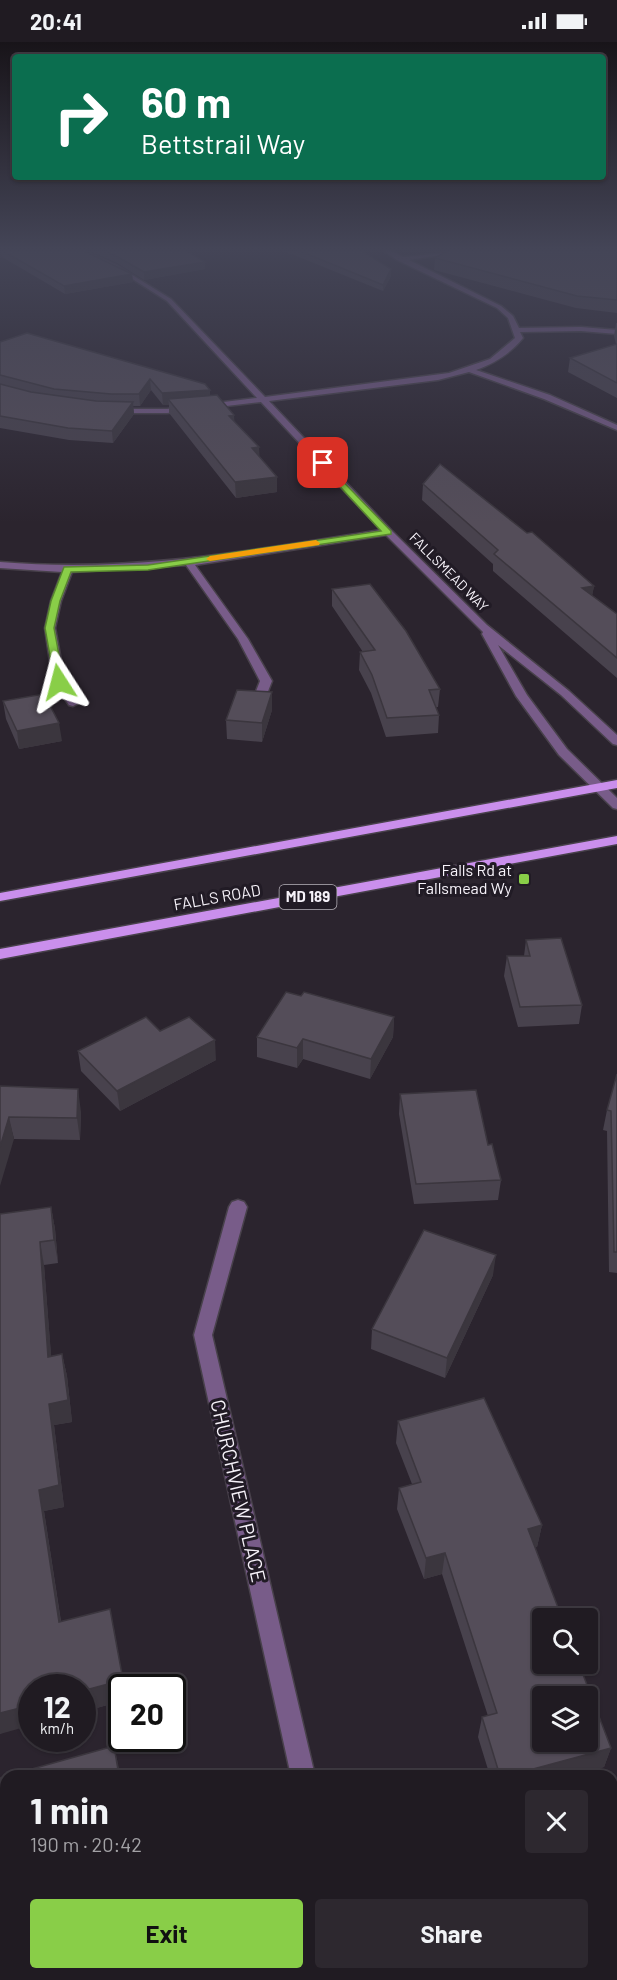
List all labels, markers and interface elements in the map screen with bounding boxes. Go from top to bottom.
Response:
text: 20:41 [30,8,82,34]
text: 60 m [141,76,231,126]
icon: right [42,78,120,156]
text: Bettstrail Way [141,127,305,159]
pin [297,437,348,488]
icon: arrive [306,446,339,479]
street label: FALLSMEAD WAY [406,529,492,615]
position arrow [27,650,91,714]
place label: Falls Rd at Fallsmead Wy [417,860,513,897]
marker: Falls Rd at Fallsmead Wy [517,872,531,886]
street label: FALLS ROAD [172,880,262,914]
road number: MD 189 [280,885,336,909]
street label: CHURCHVIEW PLACE [206,1397,272,1584]
map controls [532,1608,598,1752]
button: search [532,1608,598,1674]
speed limit sign: 20 [108,1674,186,1752]
button: layers [532,1686,598,1752]
text: 12 [43,1688,71,1724]
text: km/h [40,1719,74,1737]
text: 1 min [30,1788,109,1831]
button: close [525,1790,588,1853]
text: 190 m · 20:42 [30,1832,142,1856]
button: Exit [30,1899,303,1968]
button: Share [315,1899,588,1968]

